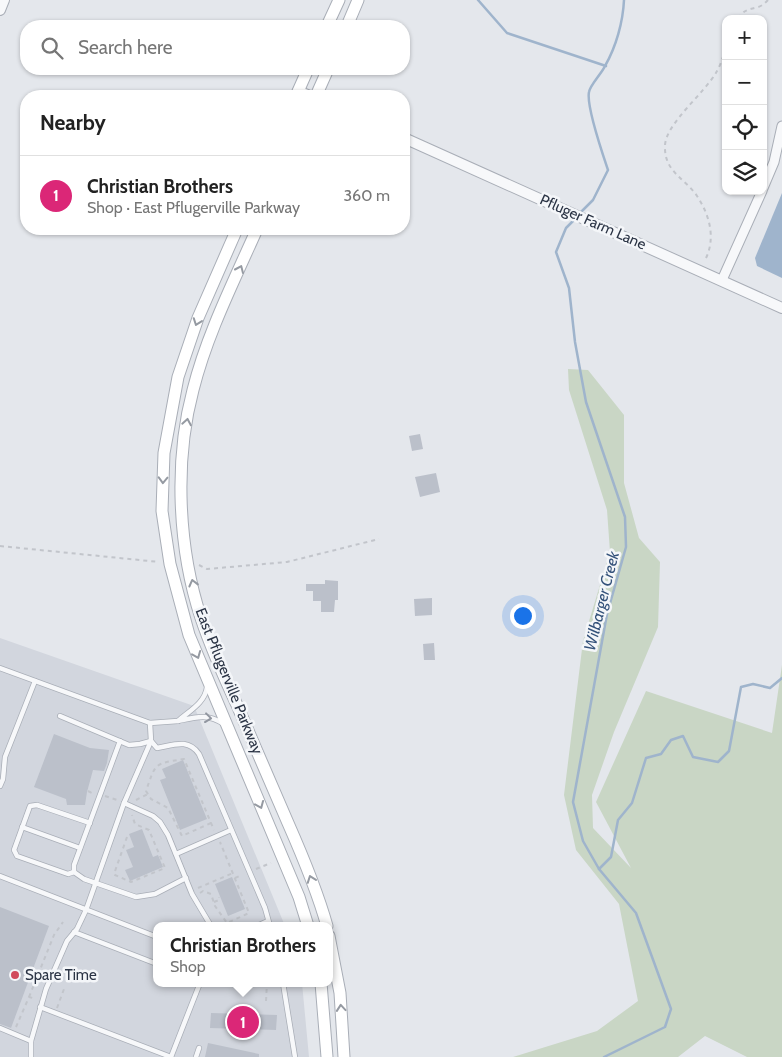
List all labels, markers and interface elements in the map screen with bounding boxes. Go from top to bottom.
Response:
map controls [722,15,767,195]
button: + [722,15,767,60]
search box [20,20,410,75]
icon: search [38,34,66,62]
text: Search here [78,36,172,59]
button: − [722,60,767,105]
button: locate [722,105,767,150]
text: Nearby [40,110,106,135]
button: layers [722,150,767,195]
text: Christian Brothers [87,175,233,198]
text: 1 [53,186,59,205]
text: 360 m [343,186,390,205]
street label: Pfluger Farm Lane [537,191,649,254]
text: Shop · East Pflugerville Parkway [87,198,300,217]
one-way arrow [233,265,244,274]
one-way arrow [193,317,203,325]
one-way arrow [181,417,191,426]
one-way arrow [158,476,169,484]
water label: Wilbarger Creek [580,548,623,653]
one-way arrow [188,579,198,587]
your location [510,603,536,629]
street label: East Pflugerville Parkway [191,605,267,757]
one-way arrow [191,650,201,659]
one-way arrow [204,712,212,723]
one-way arrow [254,800,265,809]
one-way arrow [307,876,317,884]
popup [153,922,333,987]
text: Christian Brothers [170,934,316,957]
text: Shop [170,957,206,976]
place label: Spare Time [25,966,97,984]
marker: Spare Time [9,969,21,981]
pin: 1 [227,1003,259,1041]
one-way arrow [336,1004,347,1012]

